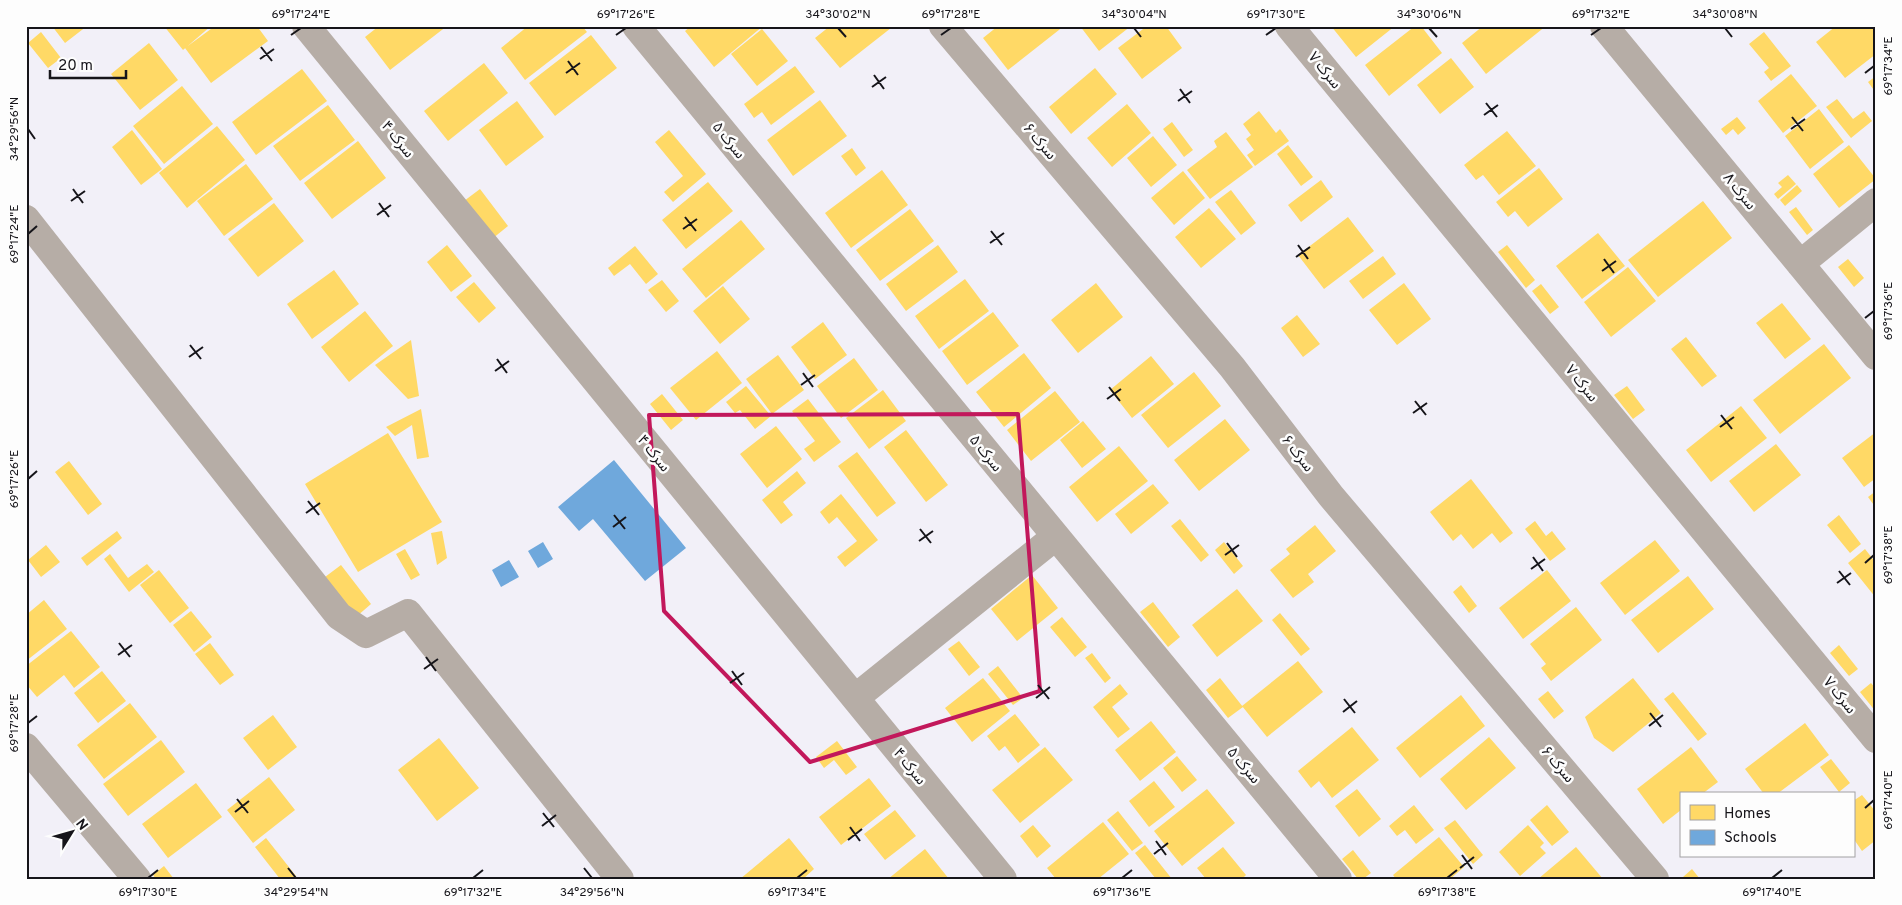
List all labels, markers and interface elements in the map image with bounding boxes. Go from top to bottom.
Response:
text: 69°17'24"E [272,7,330,23]
text: 69°17'26"E [597,7,655,23]
text: 34°30'02"N [805,7,871,23]
text: 69°17'28"E [922,7,980,23]
text: 34°30'04"N [1101,7,1167,23]
text: 69°17'30"E [1247,7,1305,23]
text: 34°30'06"N [1396,7,1462,23]
text: 69°17'32"E [1572,7,1630,23]
text: 34°30'08"N [1692,7,1758,23]
text: 69°17'34"E [1881,37,1897,95]
scale bar [50,48,126,80]
street label: سرک ۷ [1303,48,1345,94]
text: 20 m [58,57,93,76]
text: 34°29'56"N [7,97,23,161]
street label: سرک ۴ [376,117,418,163]
street label: سرک ۵ [707,118,749,164]
street label: سرک ۶ [1018,120,1060,164]
street label: سرک ۸ [1718,169,1760,215]
text: 69°17'24"E [7,205,23,263]
text: 69°17'36"E [1881,282,1897,340]
street label: سرک ۷ [1560,361,1602,407]
street label: سرک ۴ [632,431,674,477]
street label: سرک ۵ [964,431,1006,477]
street label: سرک ۶ [1276,431,1317,477]
text: 69°17'26"E [7,450,23,508]
text: 69°17'38"E [1881,526,1897,584]
street label: سرک ۷ [1818,673,1860,719]
text: 69°17'28"E [7,694,23,752]
street label: سرک ۶ [1536,743,1578,787]
street label: سرک ۴ [888,744,930,790]
street label: سرک ۵ [1222,744,1264,788]
text: 69°17'40"E [1881,770,1897,830]
legend [1680,792,1854,858]
text: Homes [1724,805,1771,824]
north arrow [48,808,98,858]
text: N [71,816,91,834]
text: Schools [1724,829,1777,848]
text: 69°17'30"E [119,885,177,901]
text: 34°29'54"N [263,885,329,901]
text: 69°17'32"E [444,885,502,901]
text: 34°29'56"N [560,885,624,901]
text: 69°17'34"E [768,885,826,901]
text: 69°17'36"E [1093,885,1151,901]
text: 69°17'38"E [1418,885,1476,901]
text: 69°17'40"E [1742,885,1802,901]

